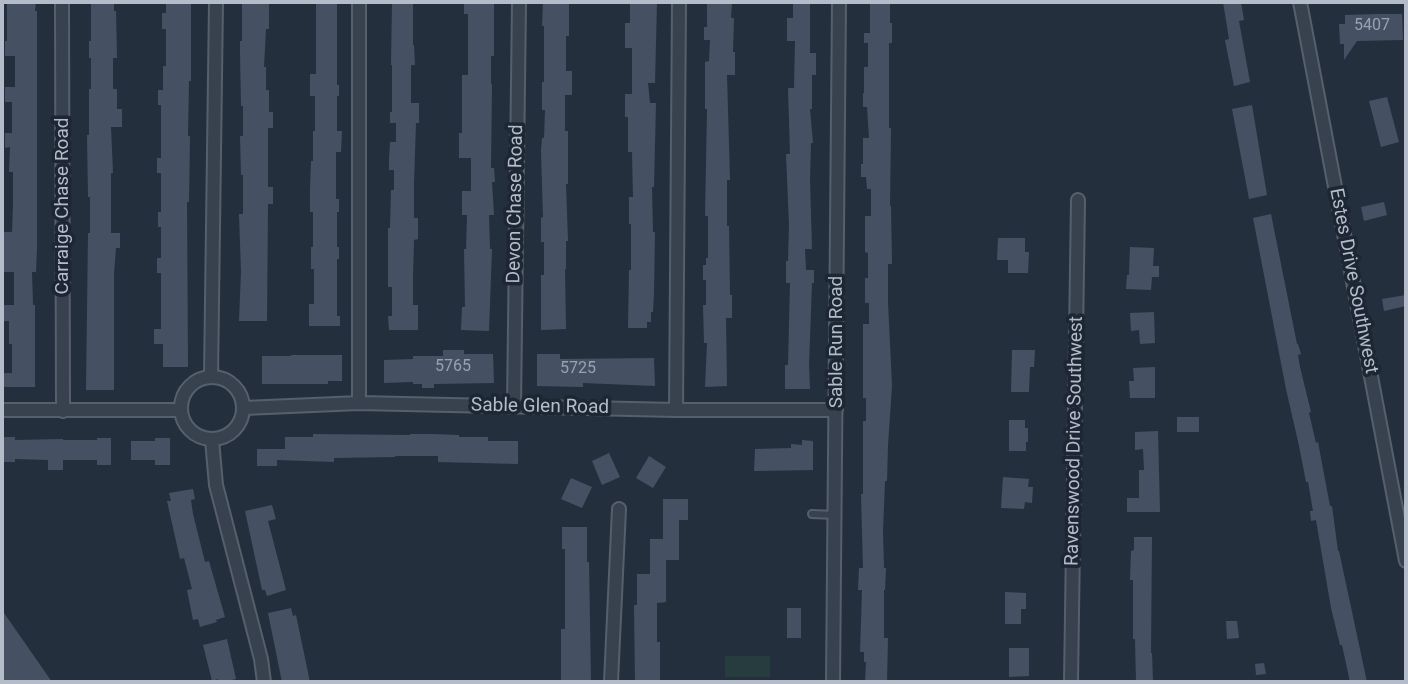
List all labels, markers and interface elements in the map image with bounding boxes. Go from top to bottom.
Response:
house number: 5407 [1354,16,1390,36]
street label: Carraige Chase Road [52,118,74,294]
street label: Devon Chase Road [503,124,529,284]
street label: Estes Drive Southwest [1324,186,1382,376]
street label: Sable Run Road [826,276,848,408]
street label: Ravenswood Drive Southwest [1061,316,1089,566]
house number: 5765 [435,357,471,377]
house number: 5725 [560,359,596,379]
street label: Sable Glen Road [471,394,609,420]

